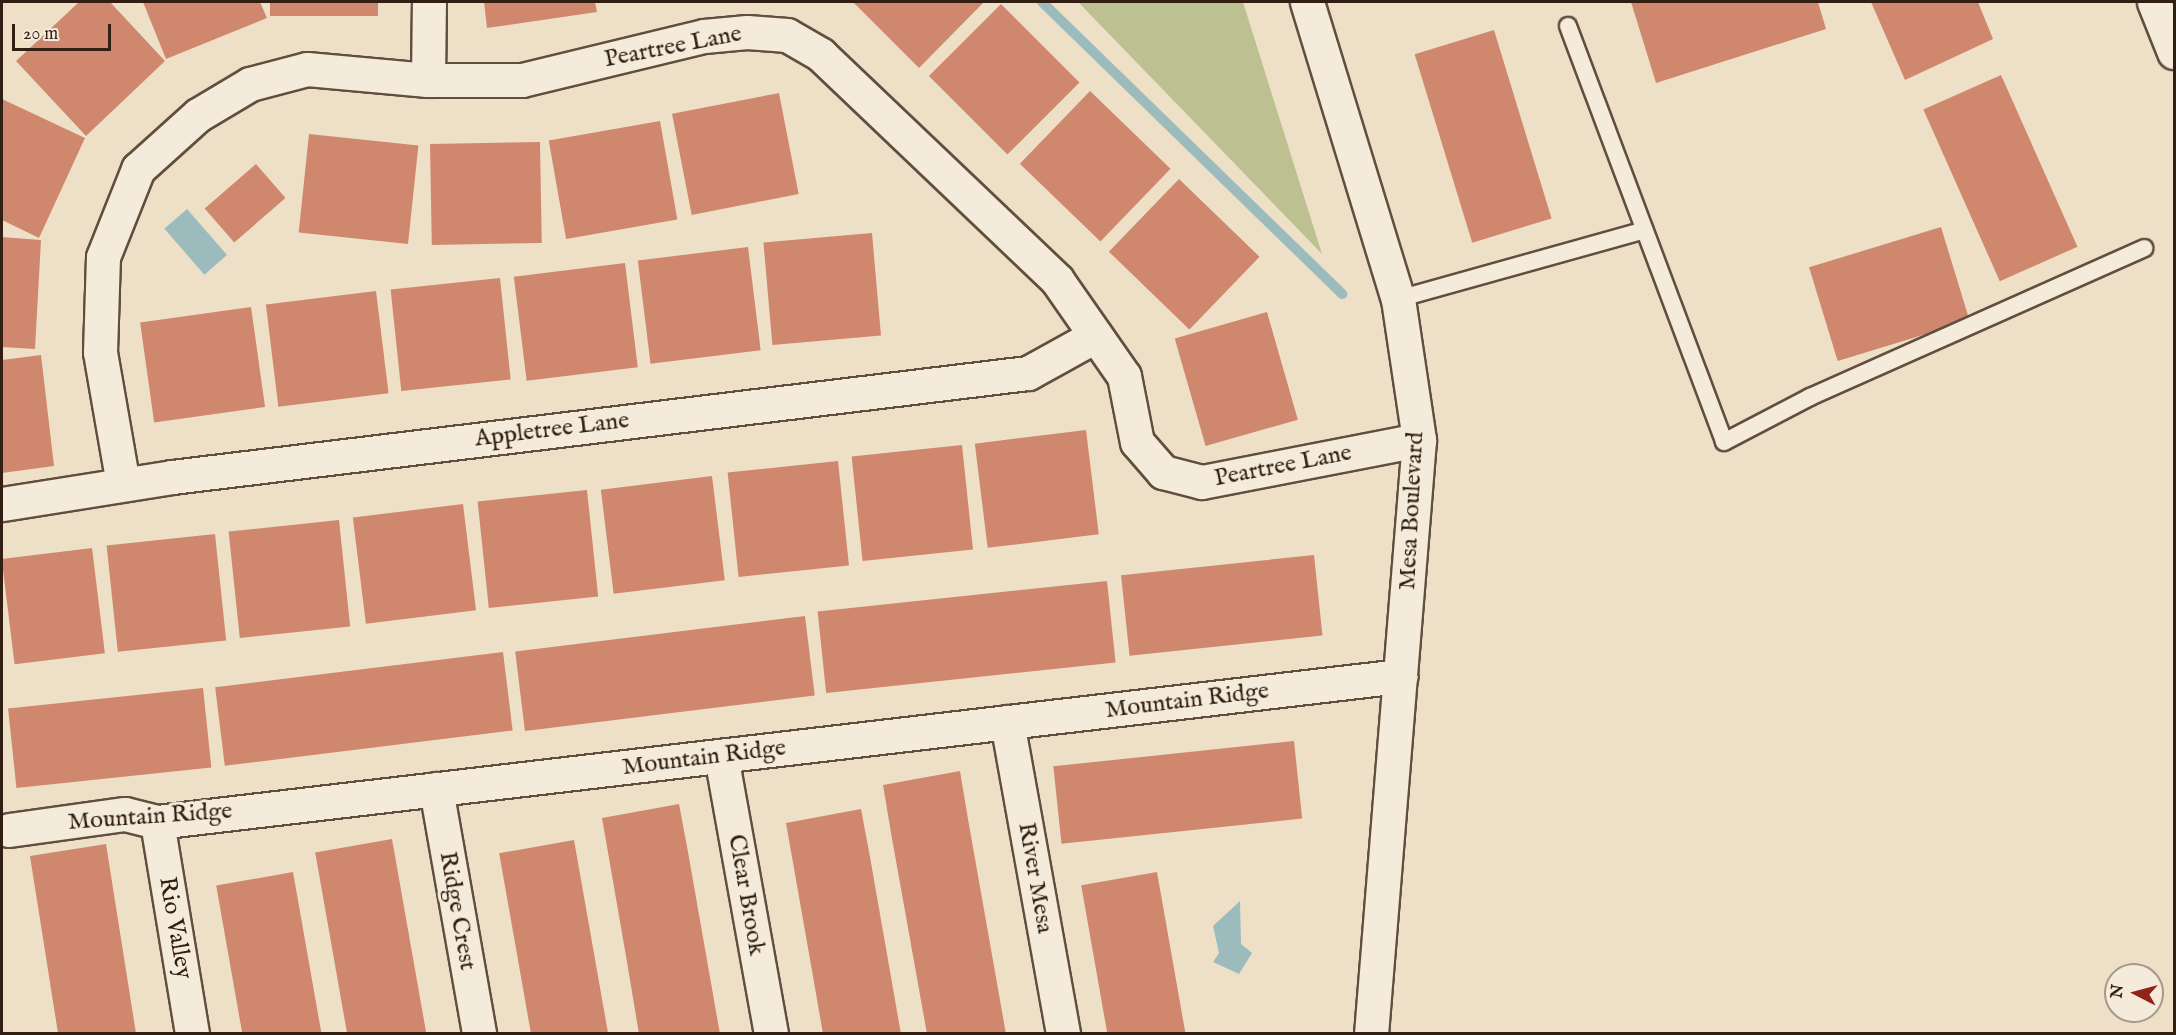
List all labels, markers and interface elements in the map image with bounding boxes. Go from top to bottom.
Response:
scale bar [15,12,114,50]
street label: Peartree Lane [602,20,744,74]
text: 20 m [23,23,58,46]
street label: Appletree Lane [473,406,631,454]
street label: Mesa Boulevard [1393,431,1431,591]
street label: Peartree Lane [1212,439,1354,493]
street label: Mountain Ridge [1104,677,1270,725]
street label: Mountain Ridge [621,734,787,782]
street label: Mountain Ridge [67,797,233,837]
street label: River Mesa [1011,820,1059,936]
street label: Clear Brook [721,832,771,958]
street label: Ridge Crest [432,849,482,973]
street label: Rio Valley [152,875,198,981]
north arrow [2104,963,2164,1023]
text: N [2107,983,2129,999]

